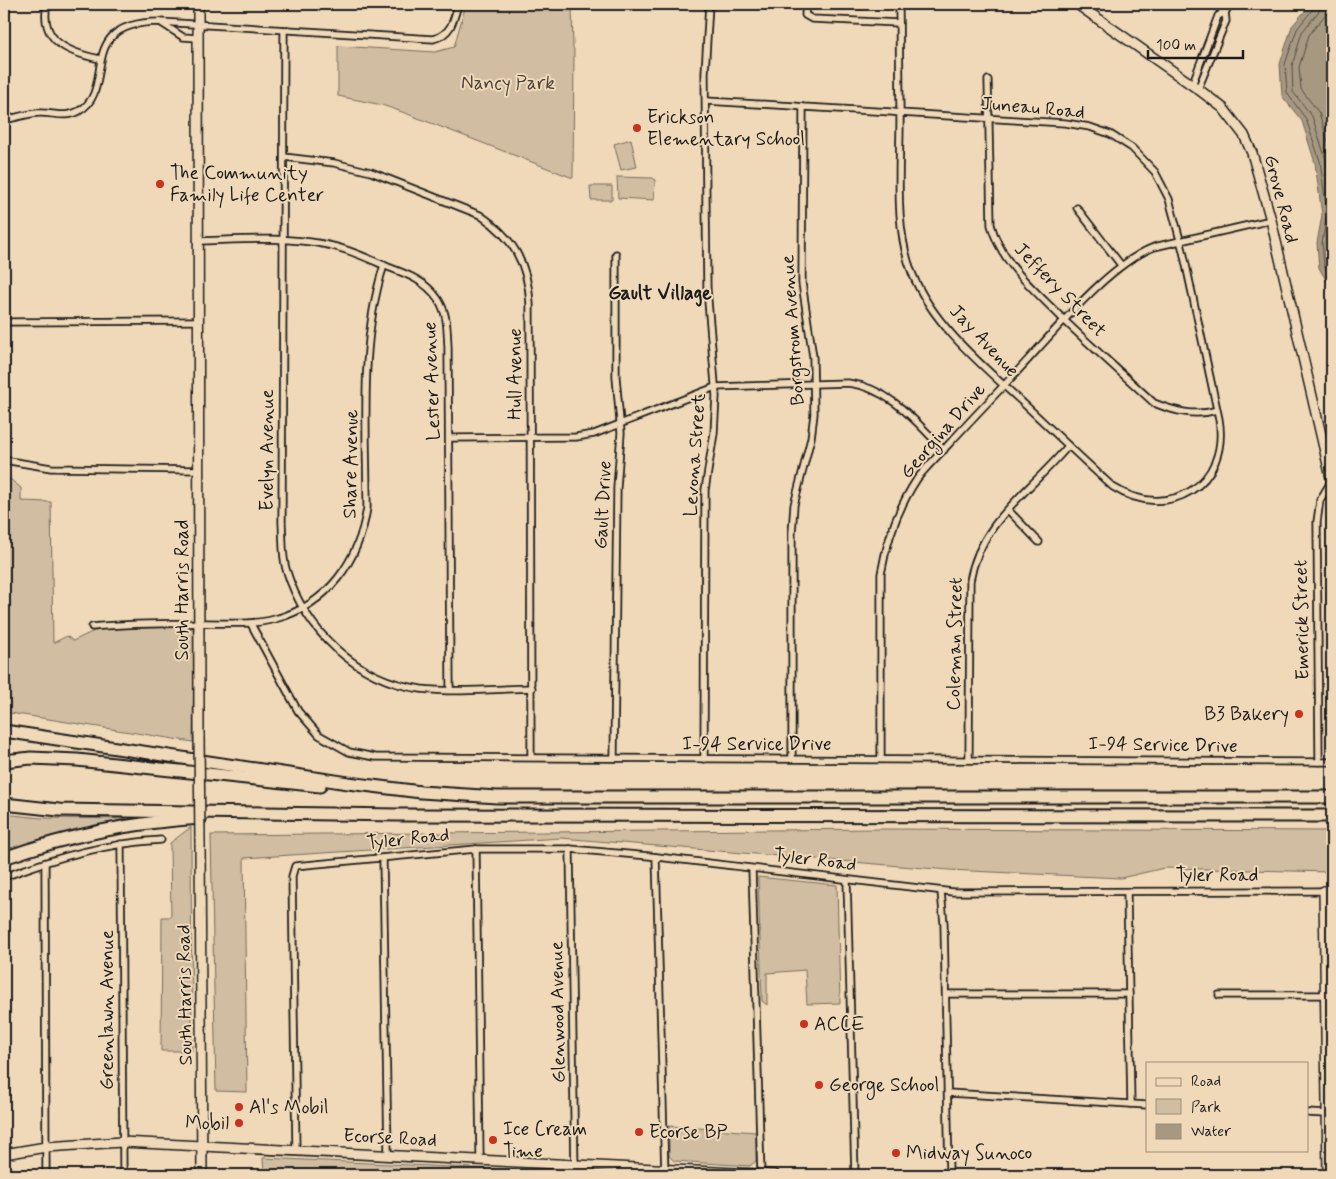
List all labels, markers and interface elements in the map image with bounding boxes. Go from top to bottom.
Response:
scale bar [1148,28,1244,60]
text: 100 m [1156,36,1196,56]
park label: Nancy Park [461,71,555,97]
street label: Juneau Road [980,91,1086,125]
place label: Erickson Elementary School [647,105,805,152]
marker: Erickson Elementary School [631,122,643,134]
street label: Grove Road [1258,152,1304,246]
place label: The Community Family Life Center [170,161,324,209]
marker: The Community Family Life Center [154,178,166,190]
street label: Jeffery Street [1008,237,1112,343]
street label: Borgstrom Avenue [775,254,813,406]
district label: Gault Village [608,280,712,307]
street label: Jay Avenue [944,299,1024,383]
street label: Lester Avenue [417,321,447,441]
street label: Hull Avenue [503,328,528,420]
street label: Georgina Drive [895,378,993,485]
street label: Evelyn Avenue [255,389,280,511]
street label: Levona Street [678,393,712,517]
street label: Share Avenue [338,409,364,519]
street label: Gault Drive [588,460,618,550]
street label: South Harris Road [170,520,195,660]
street label: Emerick Street [1288,560,1316,680]
street label: Coleman Street [941,577,969,711]
place label: B3 Bakery [1204,702,1289,728]
marker: B3 Bakery [1293,708,1305,720]
street label: I-94 Service Drive [1088,731,1238,759]
street label: I-94 Service Drive [682,732,832,757]
street label: Tyler Road [365,822,451,856]
street label: Tyler Road [772,843,858,877]
street label: Tyler Road [1175,863,1259,888]
street label: South Harris Road [171,924,199,1066]
street label: Greenlawn Avenue [95,930,120,1090]
street label: Glenwood Avenue [544,941,572,1083]
place label: ACCE [814,1012,865,1037]
marker: ACCE [798,1018,810,1030]
legend [1146,1062,1308,1152]
text: Road [1191,1072,1221,1092]
place label: George School [829,1073,939,1100]
marker: George School [813,1079,825,1091]
place label: Al's Mobil [249,1095,329,1120]
text: Park [1191,1098,1221,1118]
marker: Al's Mobil [233,1101,245,1113]
place label: Mobil [185,1111,229,1136]
marker: Mobil [233,1117,245,1129]
place label: Ice Cream Time [503,1117,587,1164]
place label: Ecorse BP [649,1120,728,1145]
text: Water [1191,1122,1231,1142]
street label: Ecorse Road [343,1123,437,1153]
marker: Ecorse BP [633,1126,645,1138]
marker: Ice Cream Time [487,1134,499,1146]
place label: Midway Sunoco [906,1141,1032,1167]
marker: Midway Sunoco [890,1147,902,1159]

